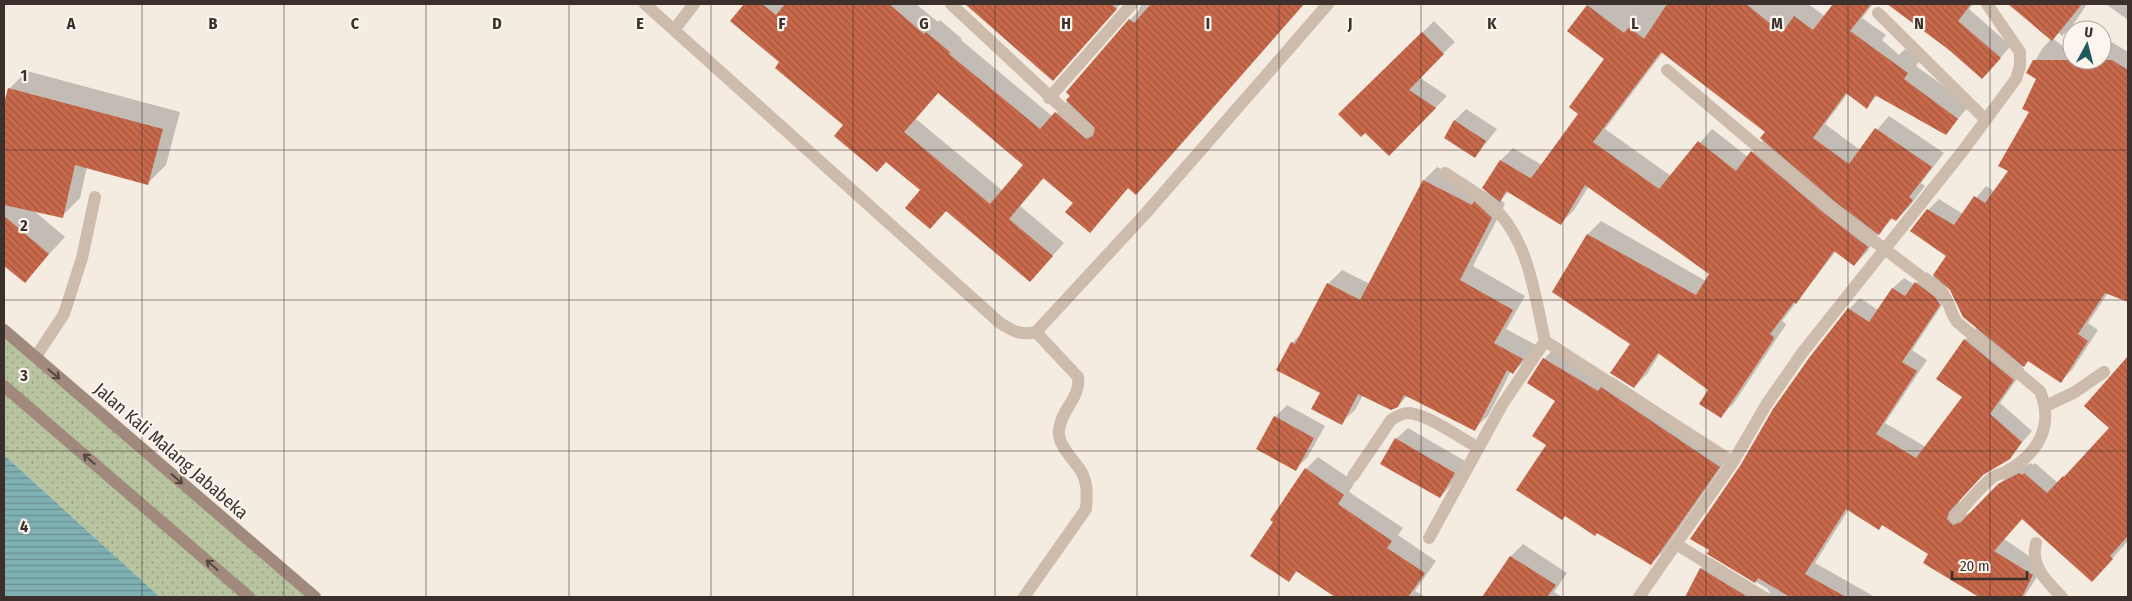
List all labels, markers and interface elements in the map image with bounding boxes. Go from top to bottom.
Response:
text: A [66,14,76,33]
text: B [209,14,218,33]
text: C [351,14,360,33]
text: D [492,14,502,33]
text: E [636,14,644,33]
text: F [778,14,786,33]
text: G [919,14,929,33]
text: H [1061,14,1071,33]
text: I [1206,14,1210,33]
text: J [1347,14,1352,33]
text: K [1487,14,1497,33]
text: L [1631,14,1639,33]
text: M [1771,14,1783,33]
text: N [1914,14,1924,33]
north arrow [2062,20,2112,70]
text: U [2083,24,2094,42]
text: 1 [21,66,27,85]
text: 2 [19,216,28,235]
text: 3 [19,366,28,385]
one-way arrow [47,368,60,379]
street label: Jalan Kali Malang Jababeka [90,378,253,524]
one-way arrow [82,454,95,465]
one-way arrow [171,474,184,485]
text: 4 [20,517,28,536]
scale bar [1952,548,2027,580]
text: 20 m [1960,557,1990,575]
one-way arrow [205,560,218,571]

